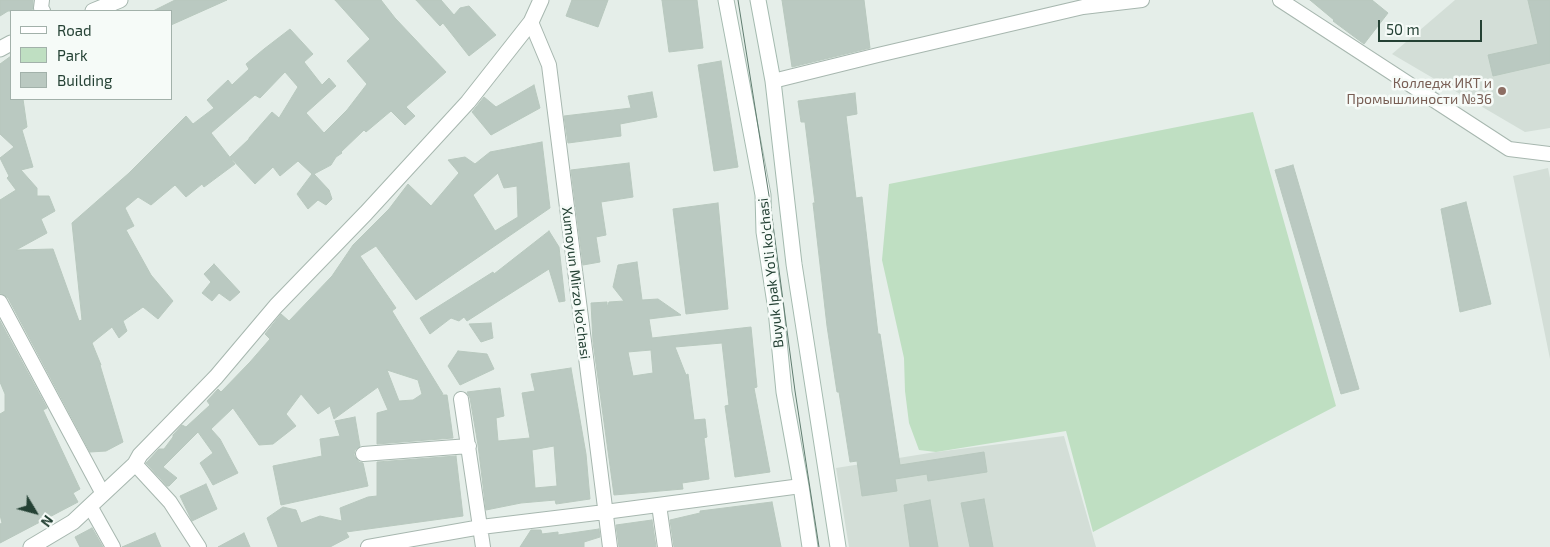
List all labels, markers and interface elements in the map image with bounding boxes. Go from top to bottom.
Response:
legend [10,10,172,100]
scale bar [1380,10,1484,42]
text: 50 m [1386,20,1420,38]
text: Road [57,21,92,39]
text: Park [57,46,88,64]
text: Building [57,71,112,89]
place label: Колледж ИКТ и Промышлиности №36 [1347,75,1492,108]
marker: Колледж ИКТ и Промышлиности №36 [1496,85,1508,97]
street label: Buyuk Ipak Yo'li ko'chasi [755,197,787,349]
street label: Xumoyun Mirzo ko'chasi [558,206,594,360]
north arrow [10,487,60,537]
text: N [38,512,57,530]

